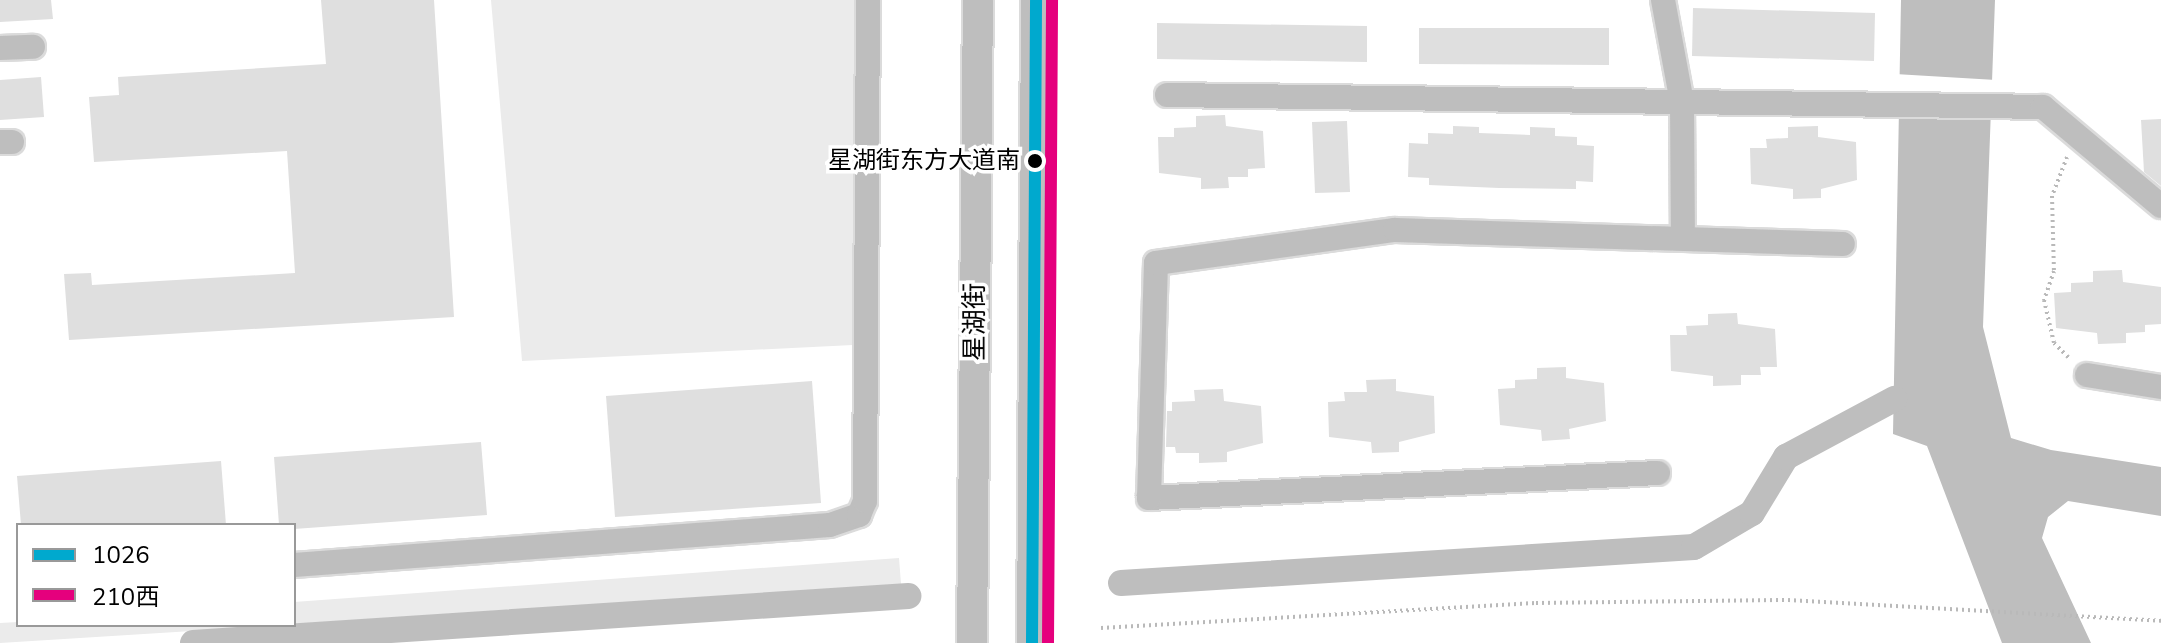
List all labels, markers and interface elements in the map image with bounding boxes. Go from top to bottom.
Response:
place label: 星湖街东方大道南 [828,147,1020,175]
marker: 星湖街东方大道南 [1027,153,1043,169]
street label: 星湖街 [959,283,991,361]
legend [16,523,296,627]
text: 1026 [92,539,150,571]
text: 210西 [92,581,159,613]

